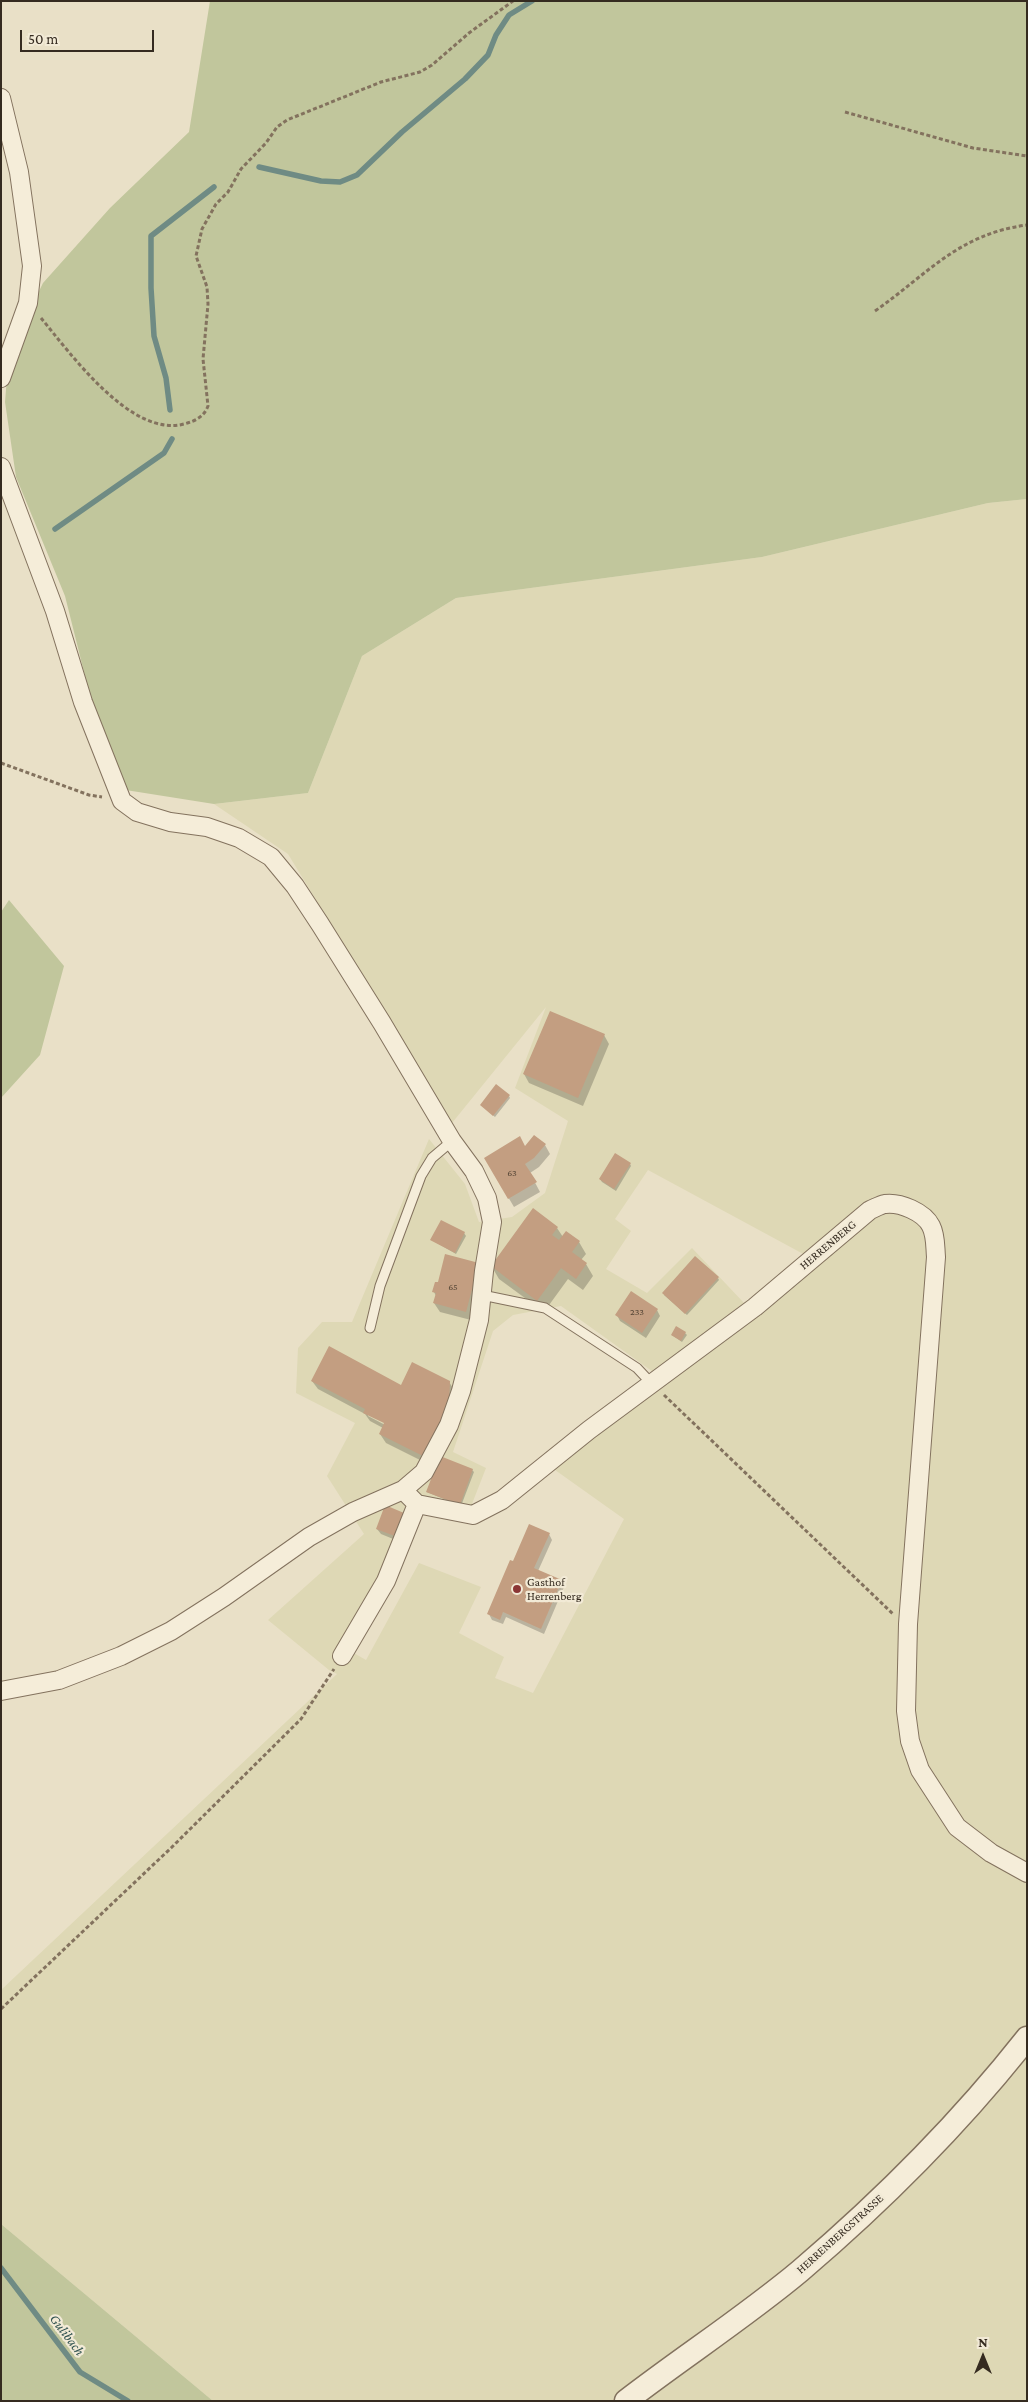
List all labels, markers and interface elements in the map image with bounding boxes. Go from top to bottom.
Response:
scale bar [22,20,156,52]
text: 50 m [28,31,58,47]
house number: 63 [507,1167,517,1179]
street label: HERRENBERG [797,1217,859,1273]
house number: 65 [448,1281,458,1293]
house number: 233 [630,1306,644,1318]
place label: Gasthof Herrenberg [527,1575,581,1603]
marker: Gasthof Herrenberg [511,1583,523,1595]
street label: HERRENBERGSTRASSE [793,2191,887,2277]
water label: Gulibach [46,2311,88,2359]
north arrow [958,2332,1008,2382]
text: N [978,2334,988,2350]

